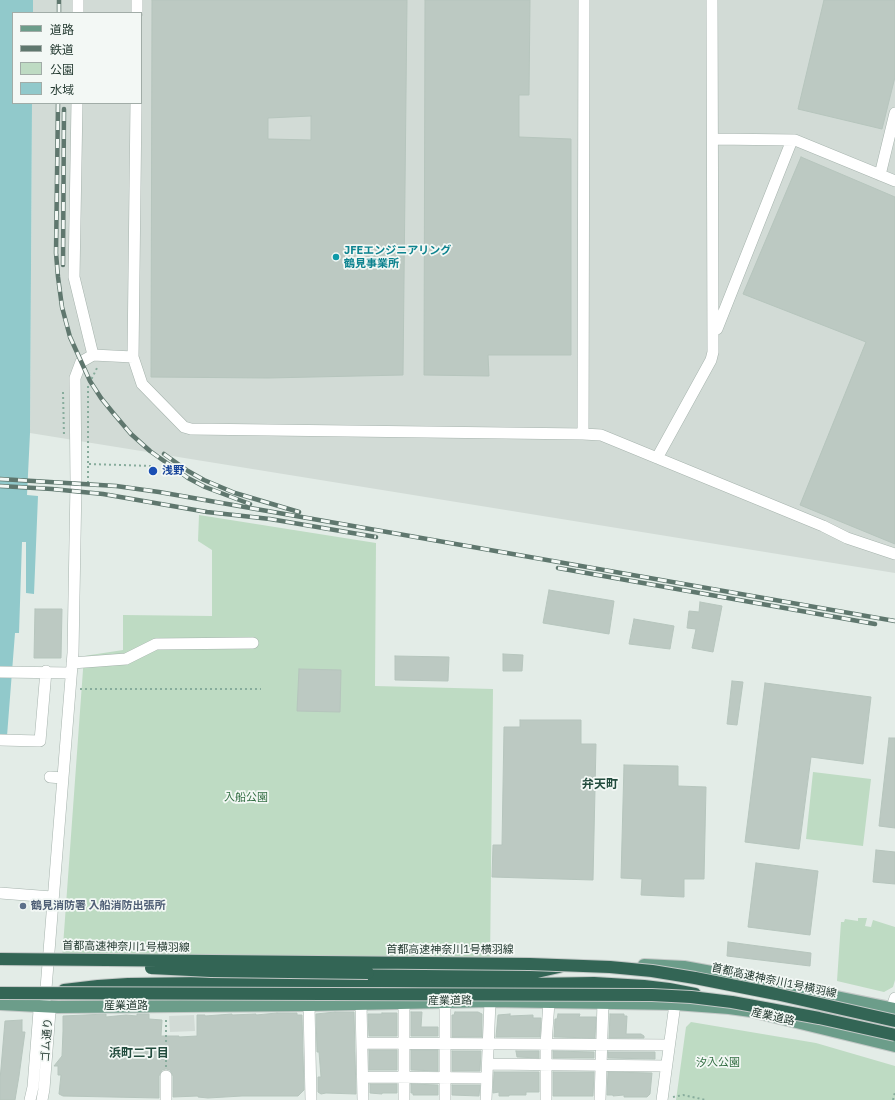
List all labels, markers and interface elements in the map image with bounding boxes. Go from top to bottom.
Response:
legend [12,12,142,104]
text: 道路 [50,22,74,37]
text: 鉄道 [50,42,74,57]
text: 公園 [50,62,74,77]
text: 水域 [50,82,74,97]
place label: JFEエンジニアリング 鶴見事業所 [344,244,451,270]
marker: JFEエンジニアリング 鶴見事業所 [331,252,341,262]
place label: 浅野 [162,464,184,478]
marker: 浅野 [147,465,159,477]
district label: 弁天町 [582,778,618,792]
park label: 入船公園 [224,791,268,805]
place label: 鶴見消防署 入船消防出張所 [31,899,166,913]
marker: 鶴見消防署 入船消防出張所 [18,901,28,911]
street label: 首都高速神奈川1号横羽線 [62,939,190,955]
street label: 首都高速神奈川1号横羽線 [386,943,514,957]
street label: 首都高速神奈川1号横羽線 [710,961,838,1001]
street label: 産業道路 [428,994,472,1008]
street label: 産業道路 [104,999,148,1013]
street label: 産業道路 [750,1006,796,1028]
street label: ゴム通り [39,1018,55,1062]
district label: 浜町二丁目 [109,1047,169,1061]
park label: 汐入公園 [696,1056,740,1070]

